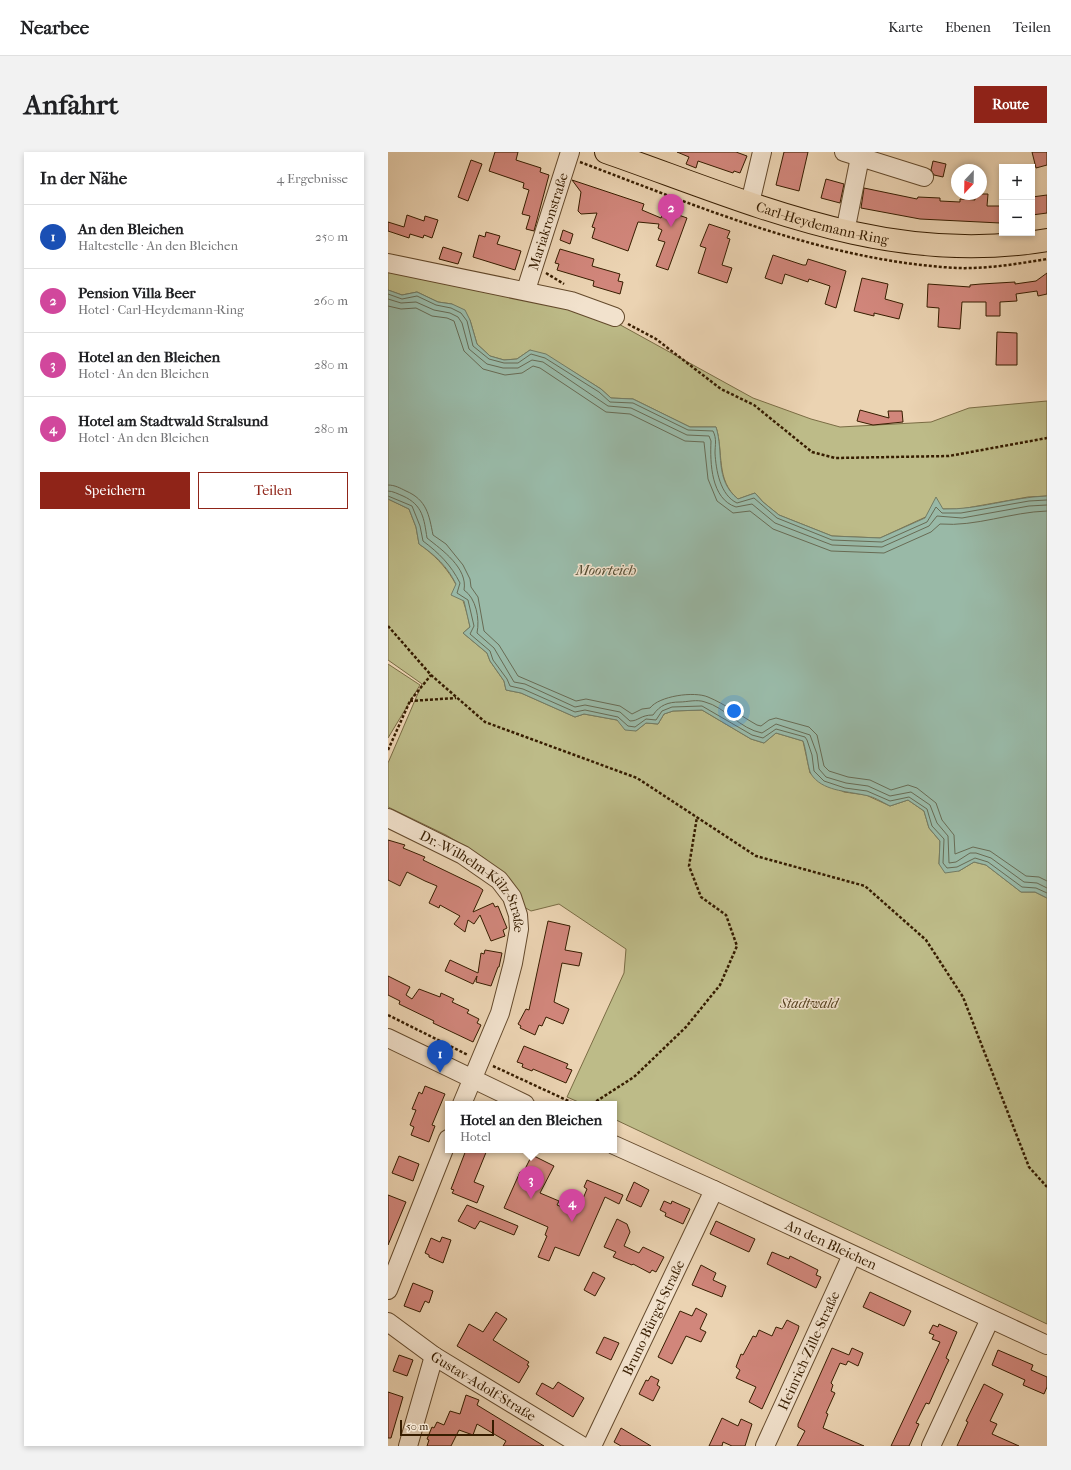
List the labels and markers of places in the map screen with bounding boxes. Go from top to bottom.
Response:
pin: 2 [658,194,684,227]
pin: 1 [427,1040,453,1073]
pin: 3 [518,1166,544,1199]
pin: 4 [559,1189,585,1222]

